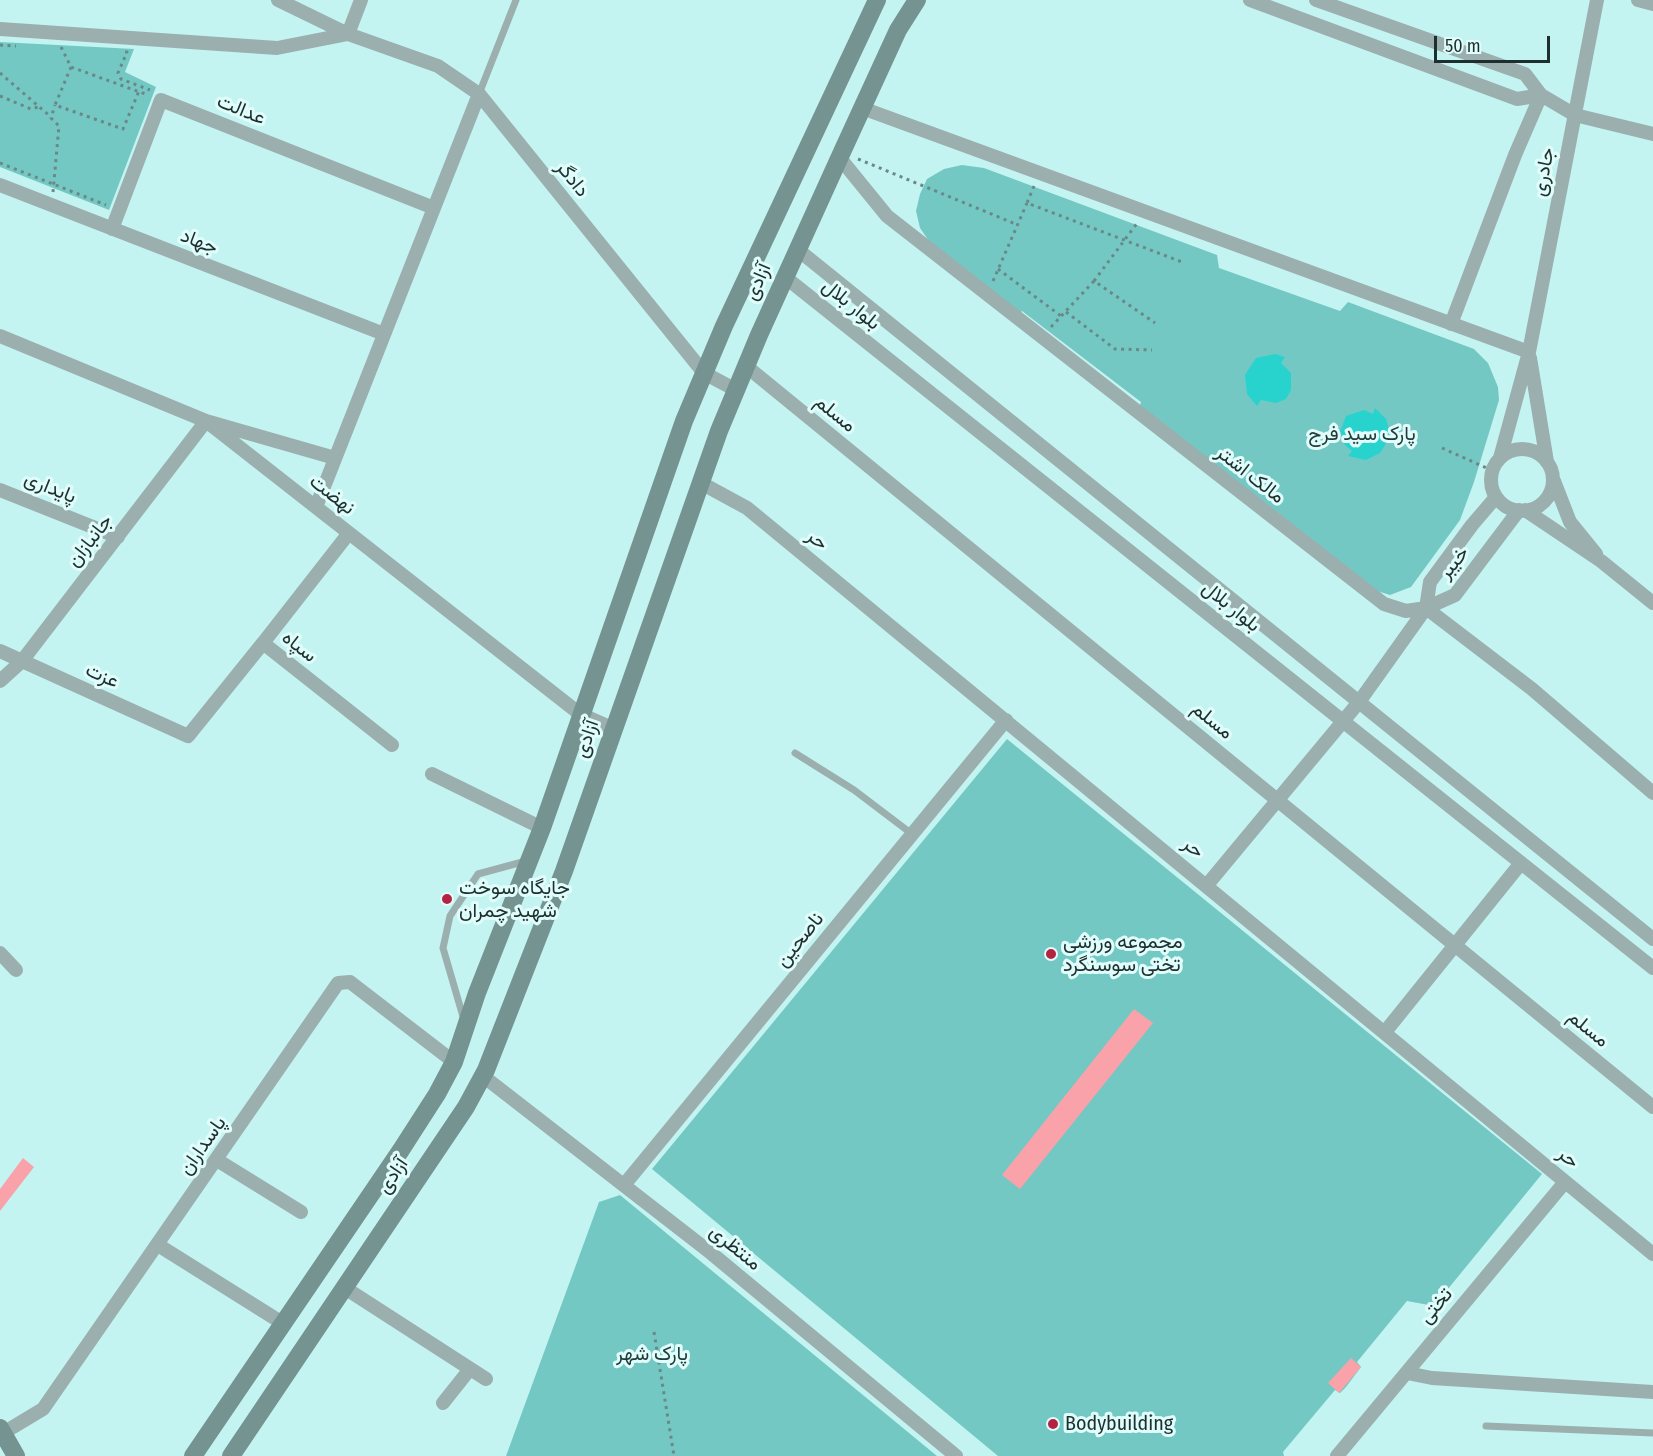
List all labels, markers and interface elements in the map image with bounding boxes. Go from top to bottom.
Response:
scale bar [1437,24,1552,62]
text: 50 m [1445,35,1481,57]
street label: عدالت [213,89,269,131]
street label: جادری [1528,146,1560,198]
street label: دادگر [550,156,594,202]
street label: جهاد [177,224,221,260]
street label: آزادی [739,260,777,304]
street label: بلوار بلال [817,274,885,336]
street label: مسلم [809,390,861,438]
park label: پارک سید فرج [1308,422,1416,446]
street label: مالک اشتر [1211,441,1289,509]
street label: پایداری [21,467,79,509]
street label: نهضت [304,470,360,520]
street label: جانبازان [62,510,118,572]
street label: حر [801,524,833,556]
street label: خیبر [1433,542,1475,584]
street label: بلوار بلال [1197,576,1265,638]
street label: سپاه [277,626,321,668]
street label: عزت [82,658,122,694]
street label: مسلم [1186,697,1238,745]
street label: آزادی [569,717,605,761]
street label: حر [1177,832,1209,864]
place label: جایگاه سوخت شهید چمران [459,876,570,923]
marker: جایگاه سوخت شهید چمران [440,892,454,906]
street label: ناصحین [771,908,829,972]
place label: مجموعه ورزشی تختی سوسنگرد [1063,930,1183,977]
marker: مجموعه ورزشی تختی سوسنگرد [1044,947,1058,961]
street label: مسلم [1562,1005,1614,1053]
street label: پاسداران [174,1112,232,1180]
street label: حر [1552,1142,1584,1174]
street label: آزادی [372,1153,414,1199]
street label: منتظری [704,1220,766,1276]
street label: تختی [1414,1283,1458,1329]
park label: پارک شهر [616,1342,688,1366]
place label: Bodybuilding [1065,1412,1173,1436]
marker: Bodybuilding [1046,1417,1060,1431]

